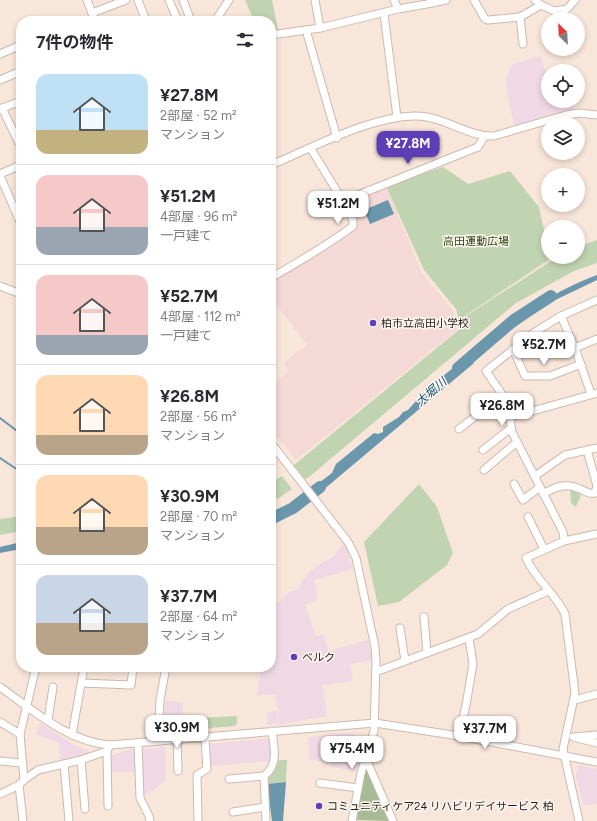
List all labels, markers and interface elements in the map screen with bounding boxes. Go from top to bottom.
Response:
north arrow [541,12,585,56]
map controls [541,12,585,264]
icon: filters [234,29,256,51]
text: 7件の物件 [36,32,113,52]
button: locate [541,64,585,108]
text: ¥27.8M [160,85,219,105]
icon: home [68,90,116,138]
text: 2部屋 · 52 m² [160,108,237,123]
button: layers [541,116,585,160]
text: マンション [160,127,225,142]
pin: ¥27.8M [375,131,441,165]
text: ¥27.8M [386,136,430,151]
button: + [541,168,585,212]
text: ¥51.2M [160,186,216,206]
icon: home [68,191,116,239]
pin: ¥51.2M [305,191,371,225]
text: ¥51.2M [317,196,359,211]
text: 4部屋 · 96 m² [160,209,237,224]
button: − [541,220,585,264]
text: 一戸建て [160,228,212,243]
park label: 高田運動広場 [443,235,509,248]
text: ¥52.7M [160,286,218,306]
icon: home [68,291,116,339]
text: 4部屋 · 112 m² [160,309,241,324]
place label: 柏市立高田小学校 [381,317,469,330]
marker: 柏市立高田小学校 [368,318,378,328]
text: 一戸建て [160,328,212,343]
pin: ¥52.7M [511,332,577,366]
text: ¥52.7M [522,337,566,352]
water label: 大堀川 [413,374,451,409]
text: ¥26.8M [160,386,219,406]
icon: home [68,391,116,439]
pin: ¥26.8M [469,393,535,427]
text: ¥26.8M [479,398,525,413]
text: 2部屋 · 56 m² [160,409,237,424]
text: マンション [160,428,225,443]
text: ¥30.9M [160,486,219,506]
icon: home [68,491,116,539]
text: 2部屋 · 70 m² [160,509,237,524]
text: マンション [160,528,225,543]
text: ¥37.7M [160,586,217,606]
icon: home [68,591,116,639]
text: 2部屋 · 64 m² [160,609,237,624]
text: マンション [160,628,225,643]
place label: ベルク [302,651,335,664]
marker: ベルク [289,652,299,662]
pin: ¥30.9M [144,715,210,749]
pin: ¥37.7M [452,716,518,750]
text: ¥30.9M [154,720,200,735]
text: ¥37.7M [463,721,507,736]
pin: ¥75.4M [319,736,385,770]
text: ¥75.4M [329,741,375,756]
place label: コミュニティケア24 リハビリデイサービス 柏 [327,800,554,813]
marker: コミュニティケア24 リハビリデイサービス 柏 [314,801,324,811]

